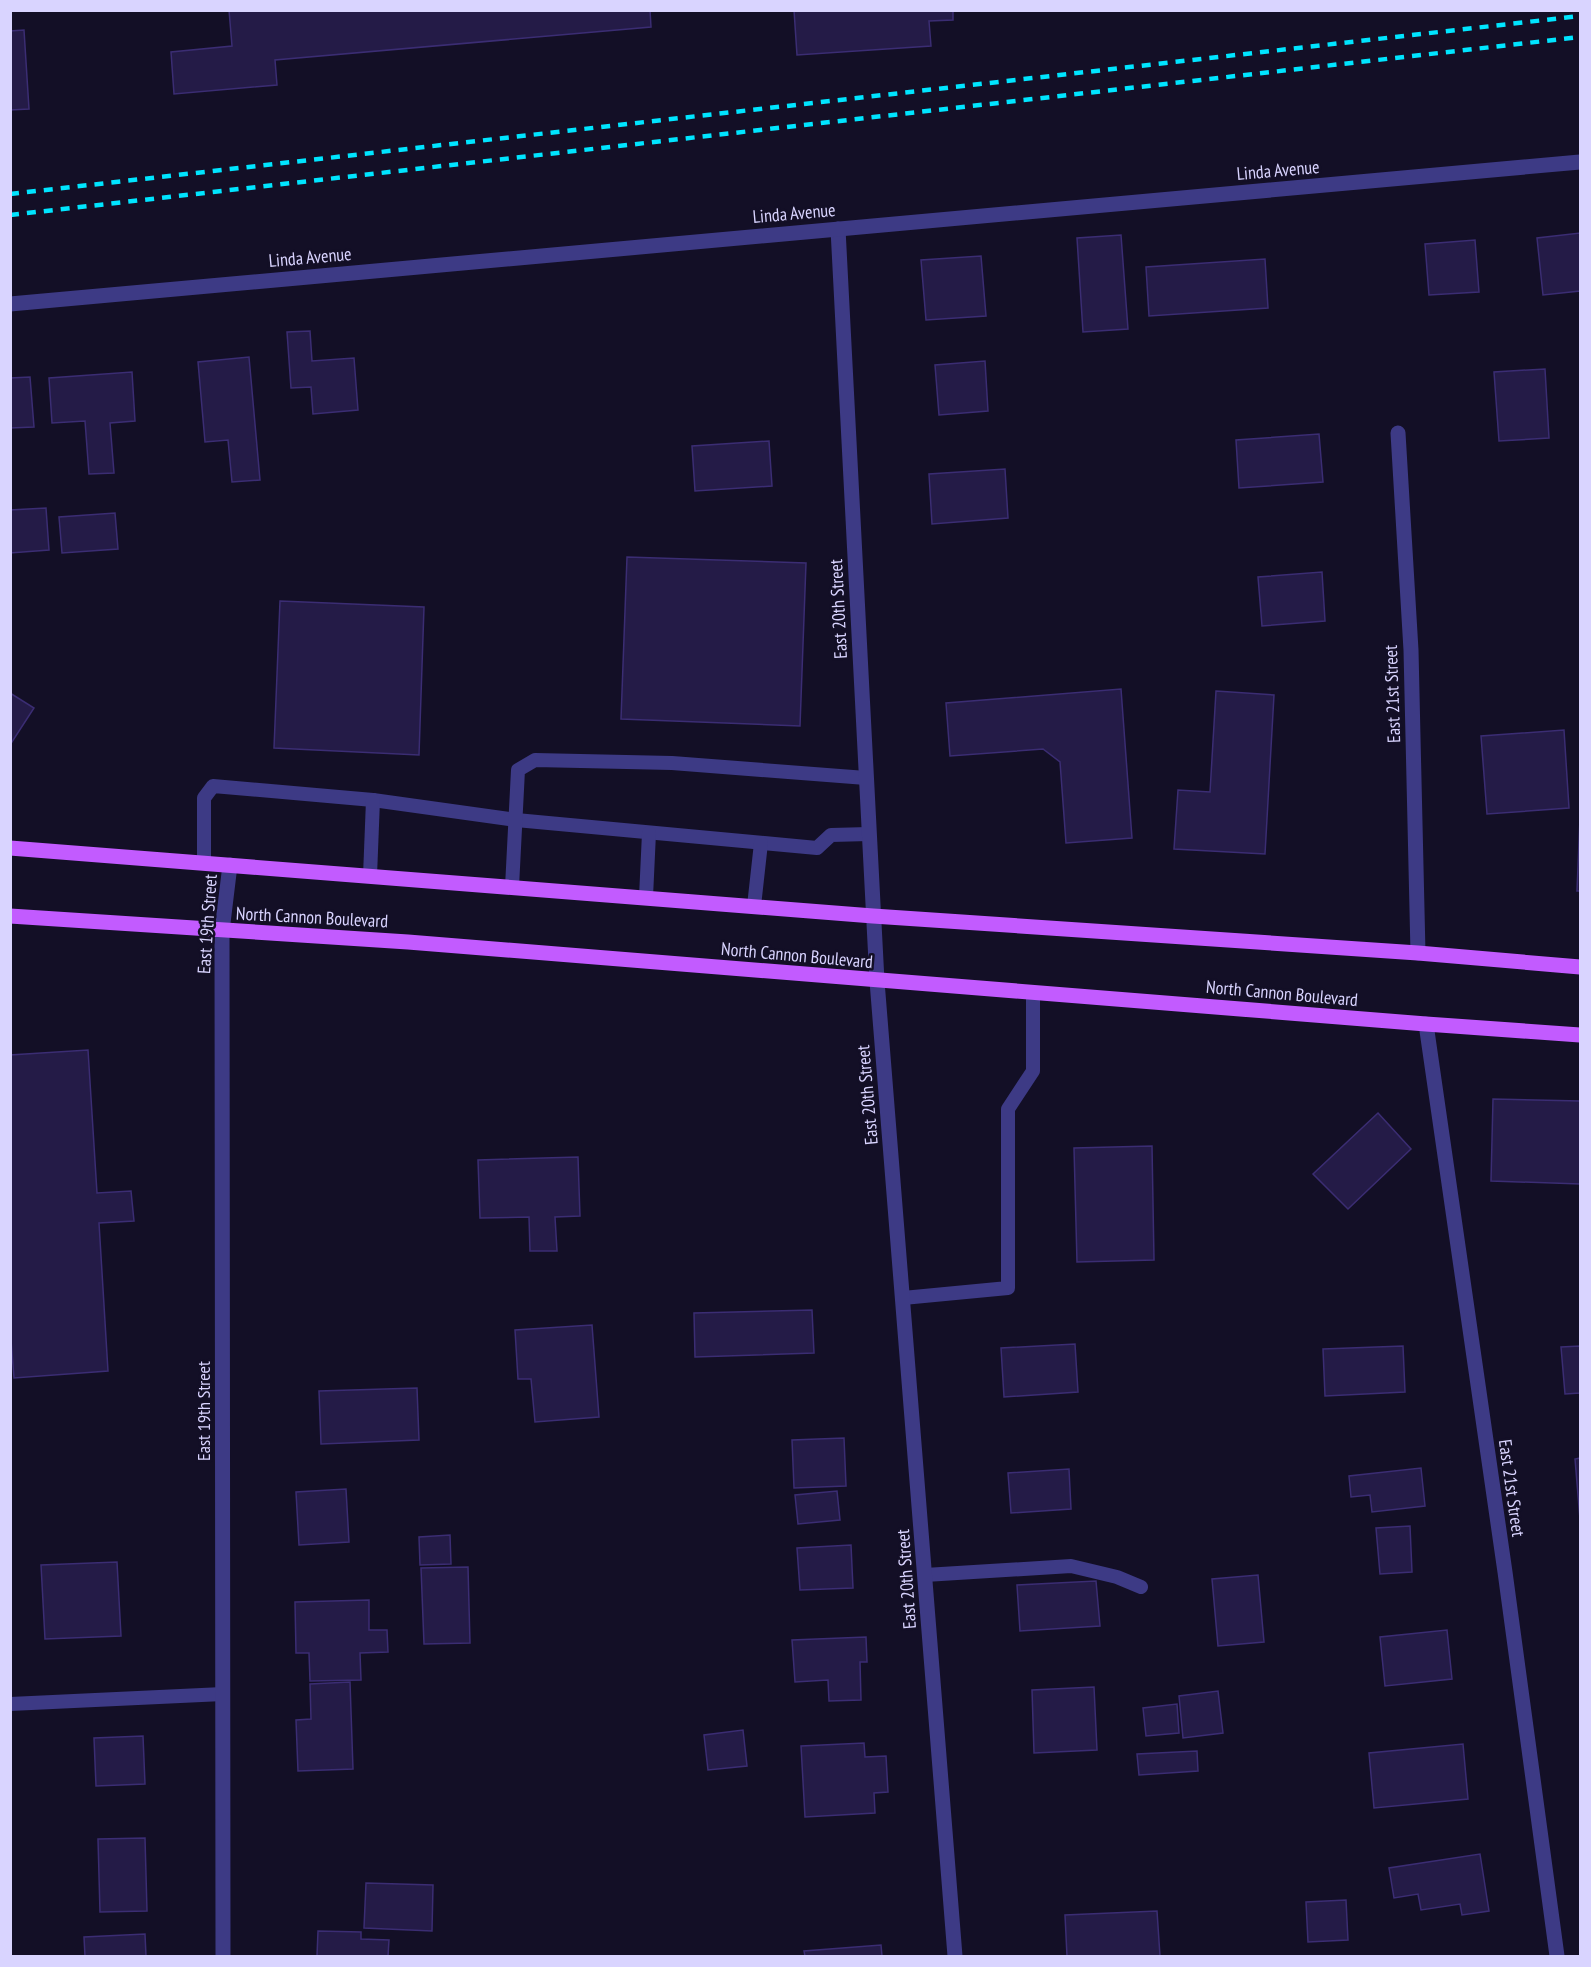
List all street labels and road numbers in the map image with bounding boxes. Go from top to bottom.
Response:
street label: Linda Avenue [1236,155,1320,185]
street label: Linda Avenue [752,198,836,228]
street label: Linda Avenue [268,242,352,272]
street label: East 20th Street [824,558,852,659]
street label: East 21st Street [1379,645,1405,743]
street label: East 19th Street [192,873,222,975]
street label: North Cannon Boulevard [235,902,389,932]
street label: North Cannon Boulevard [720,937,874,973]
street label: North Cannon Boulevard [1205,975,1359,1011]
street label: East 20th Street [851,1044,883,1146]
street label: East 19th Street [192,1361,215,1461]
street label: East 21st Street [1494,1438,1530,1538]
street label: East 20th Street [891,1528,921,1630]

